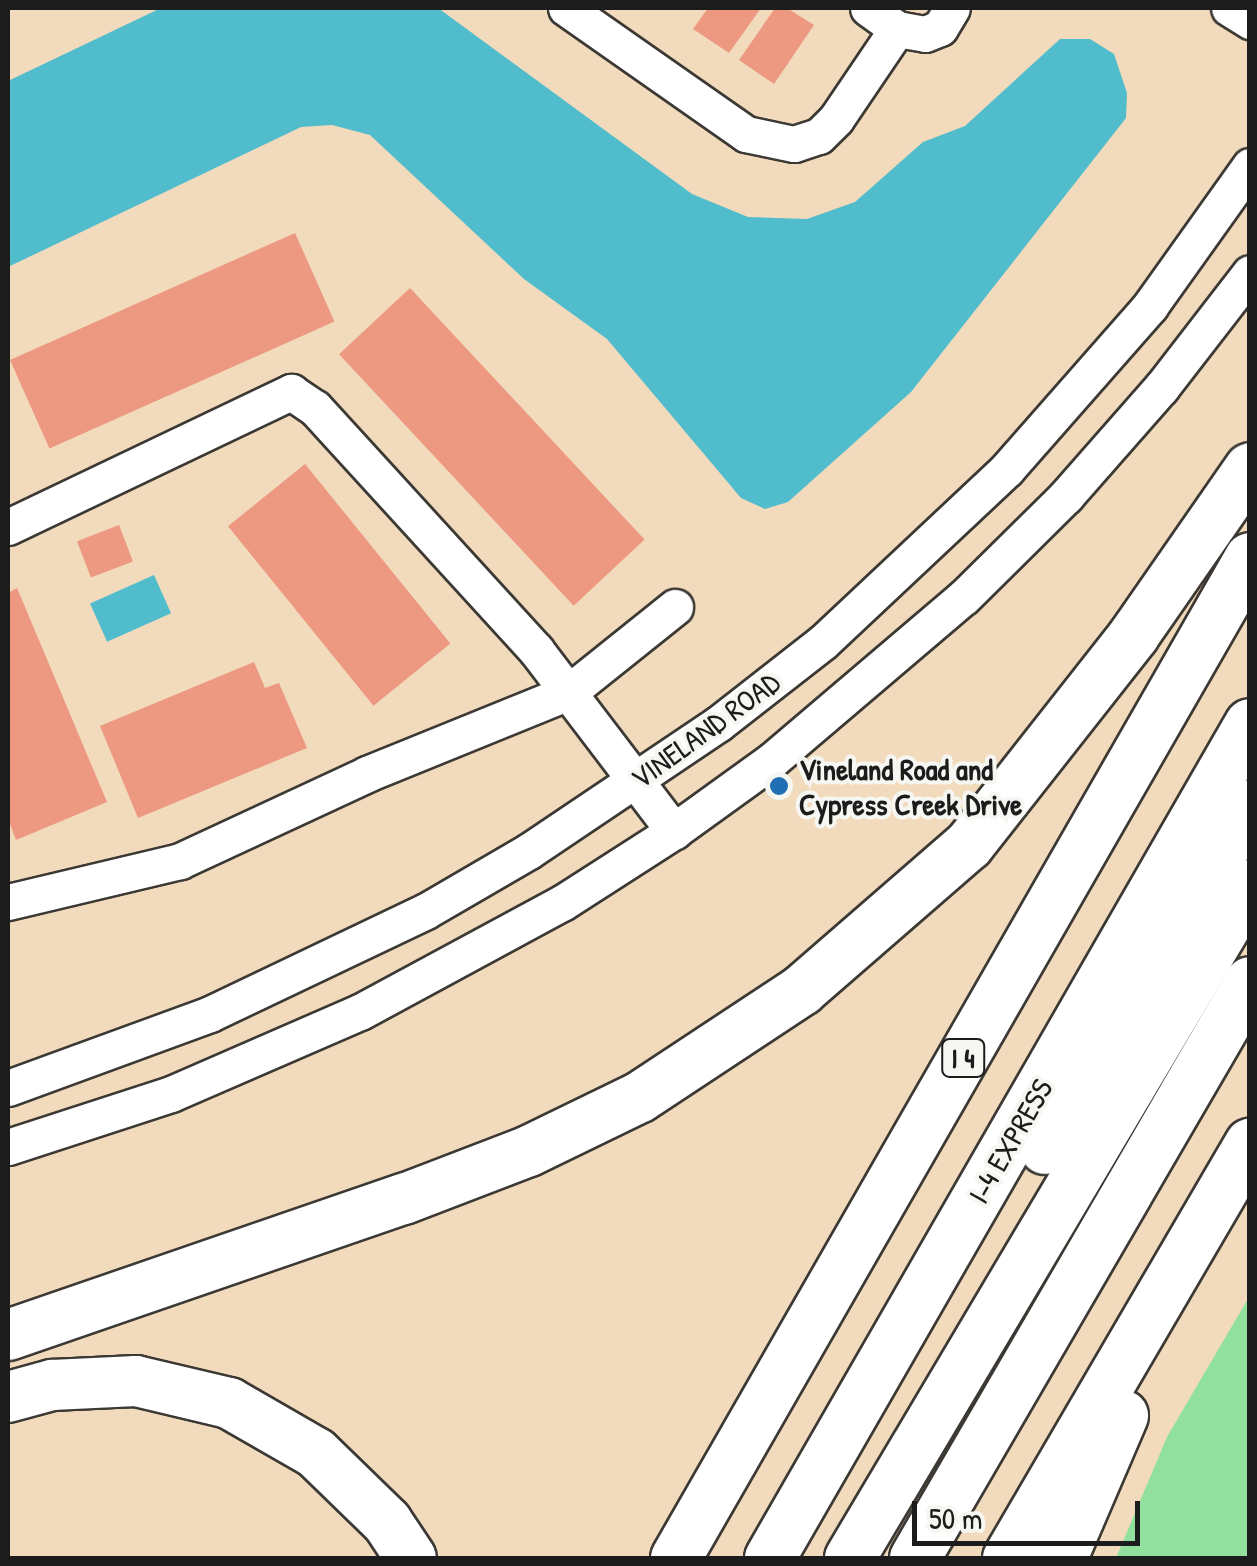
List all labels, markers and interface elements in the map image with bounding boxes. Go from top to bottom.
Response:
street label: VINELAND ROAD [624,664,786,796]
place label: Vineland Road and Cypress Creek Drive [799,751,1022,822]
marker: Vineland Road and Cypress Creek Drive [768,775,790,797]
road number: I 4 [940,1035,986,1081]
street label: I-4 EXPRESS [960,1072,1060,1210]
scale bar [917,1481,1144,1543]
text: 50 m [929,1498,982,1538]

